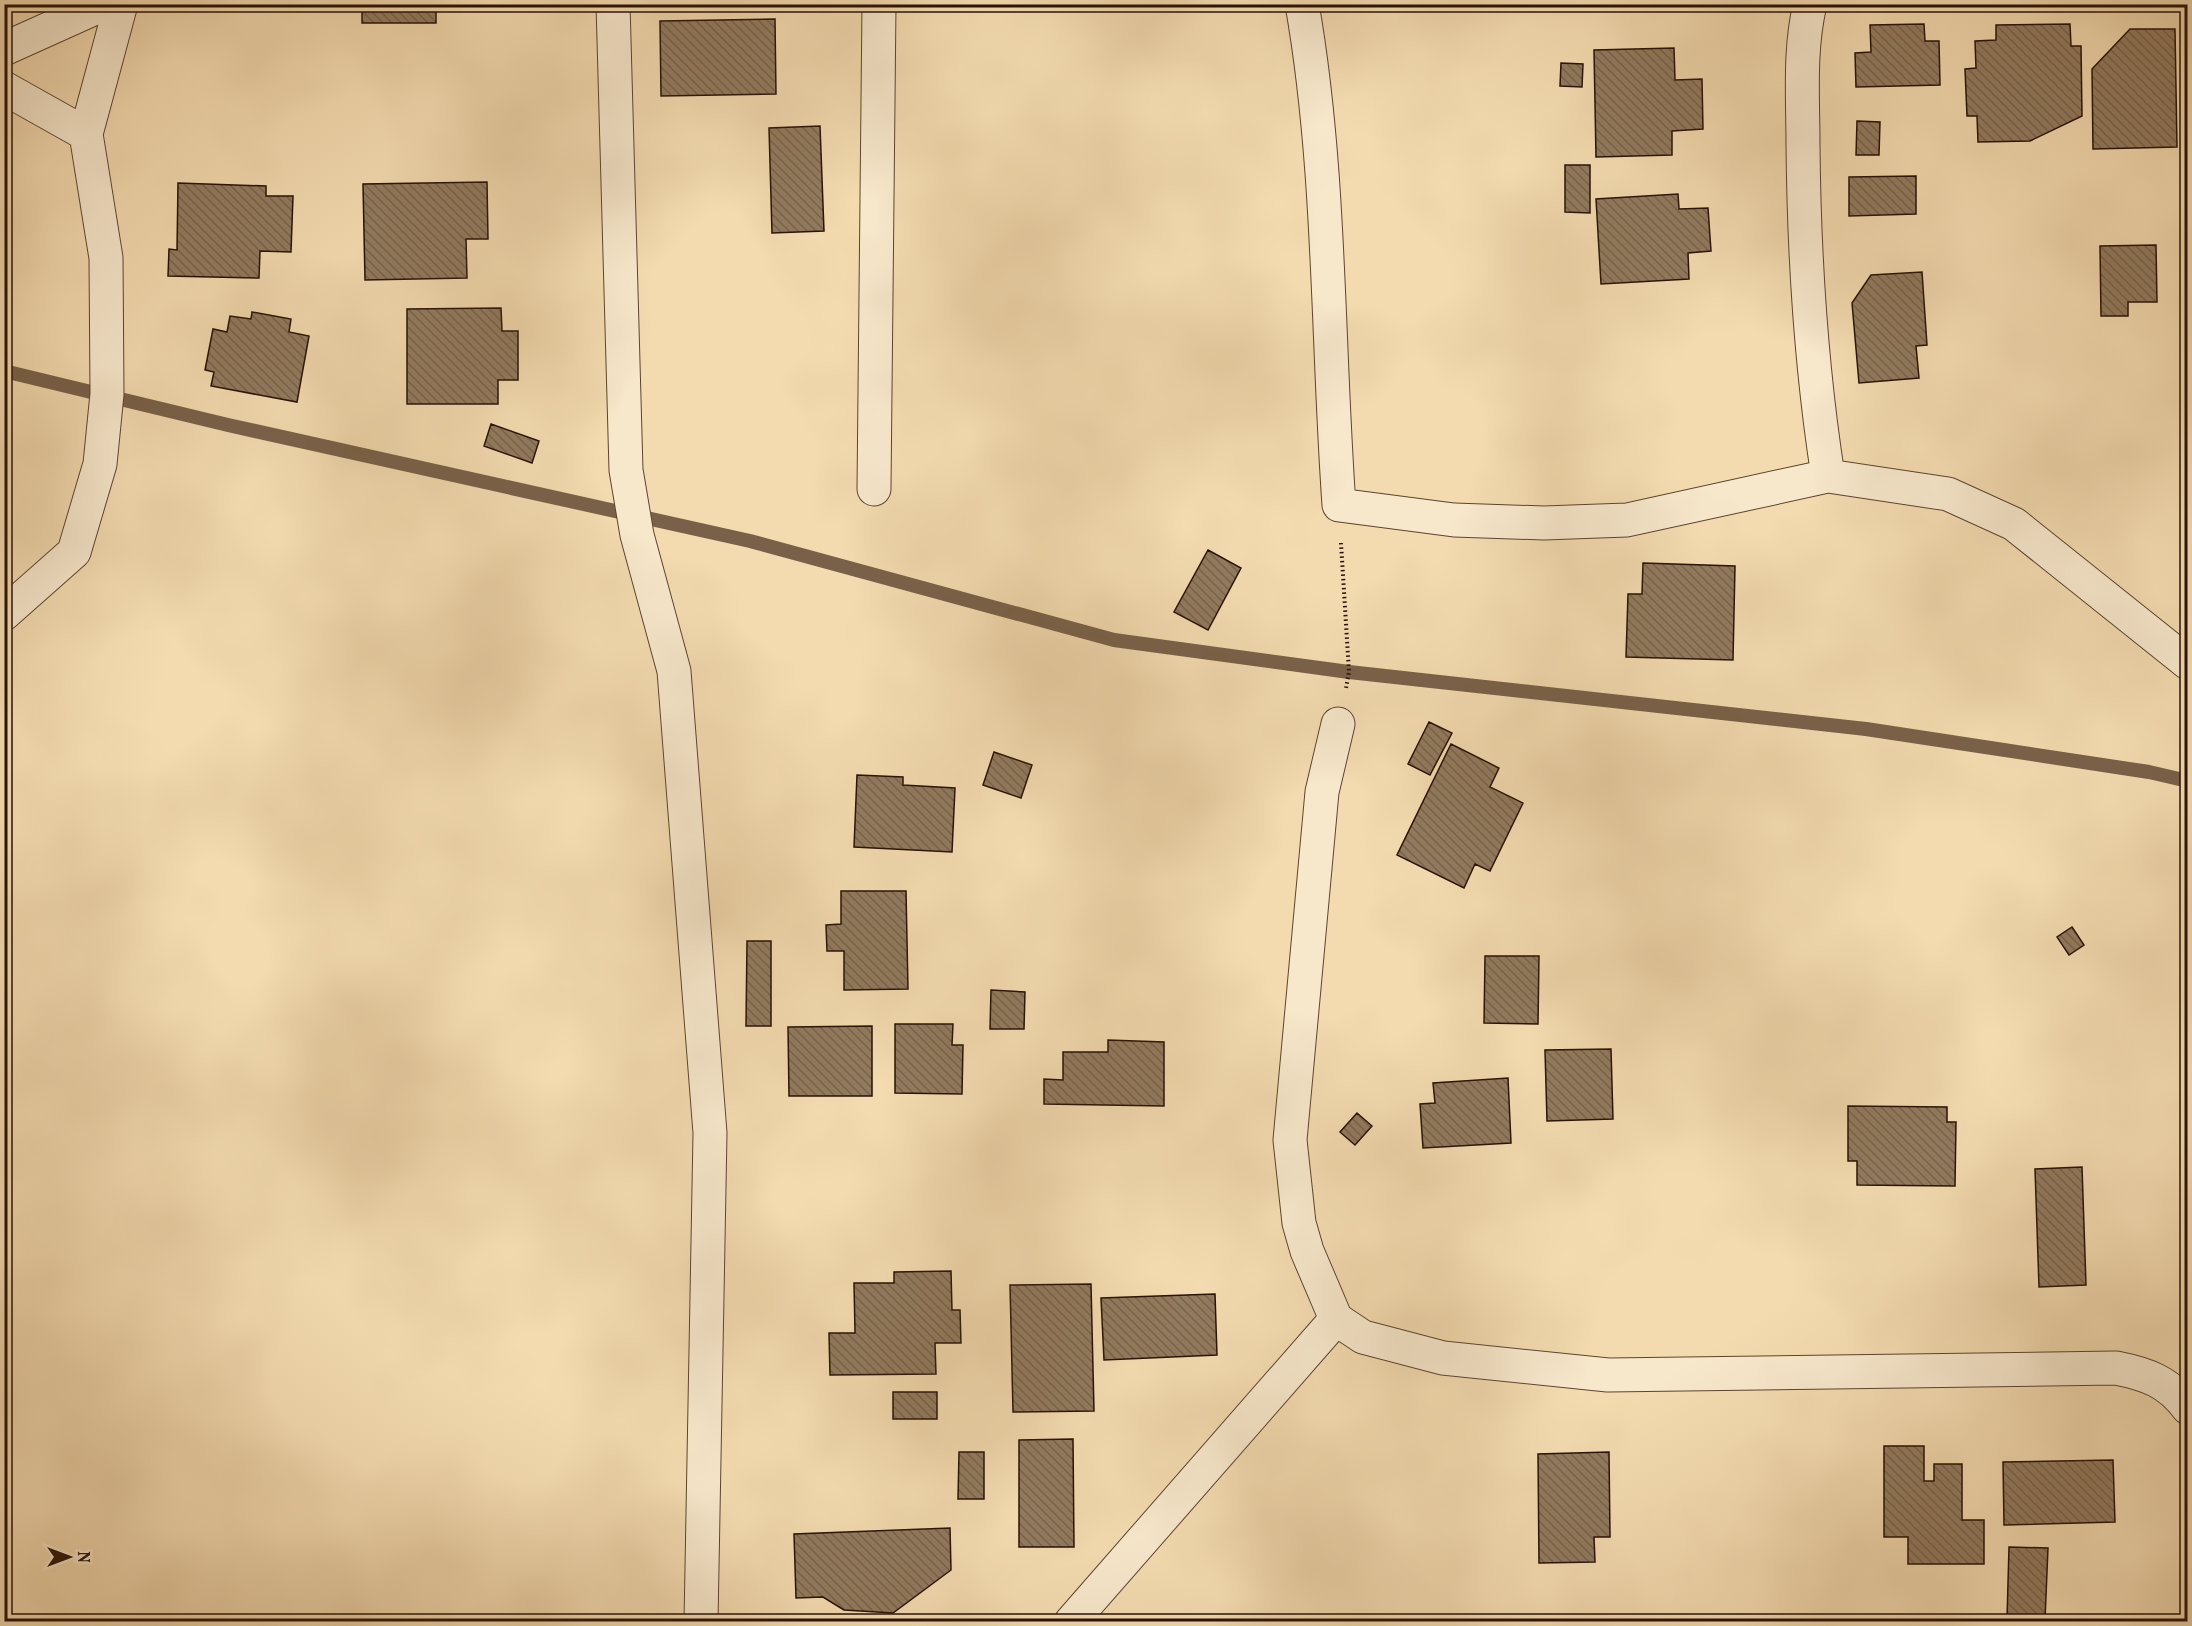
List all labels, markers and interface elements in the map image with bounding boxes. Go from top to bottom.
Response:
north arrow [39,1527,99,1587]
text: N [71,1551,93,1563]

